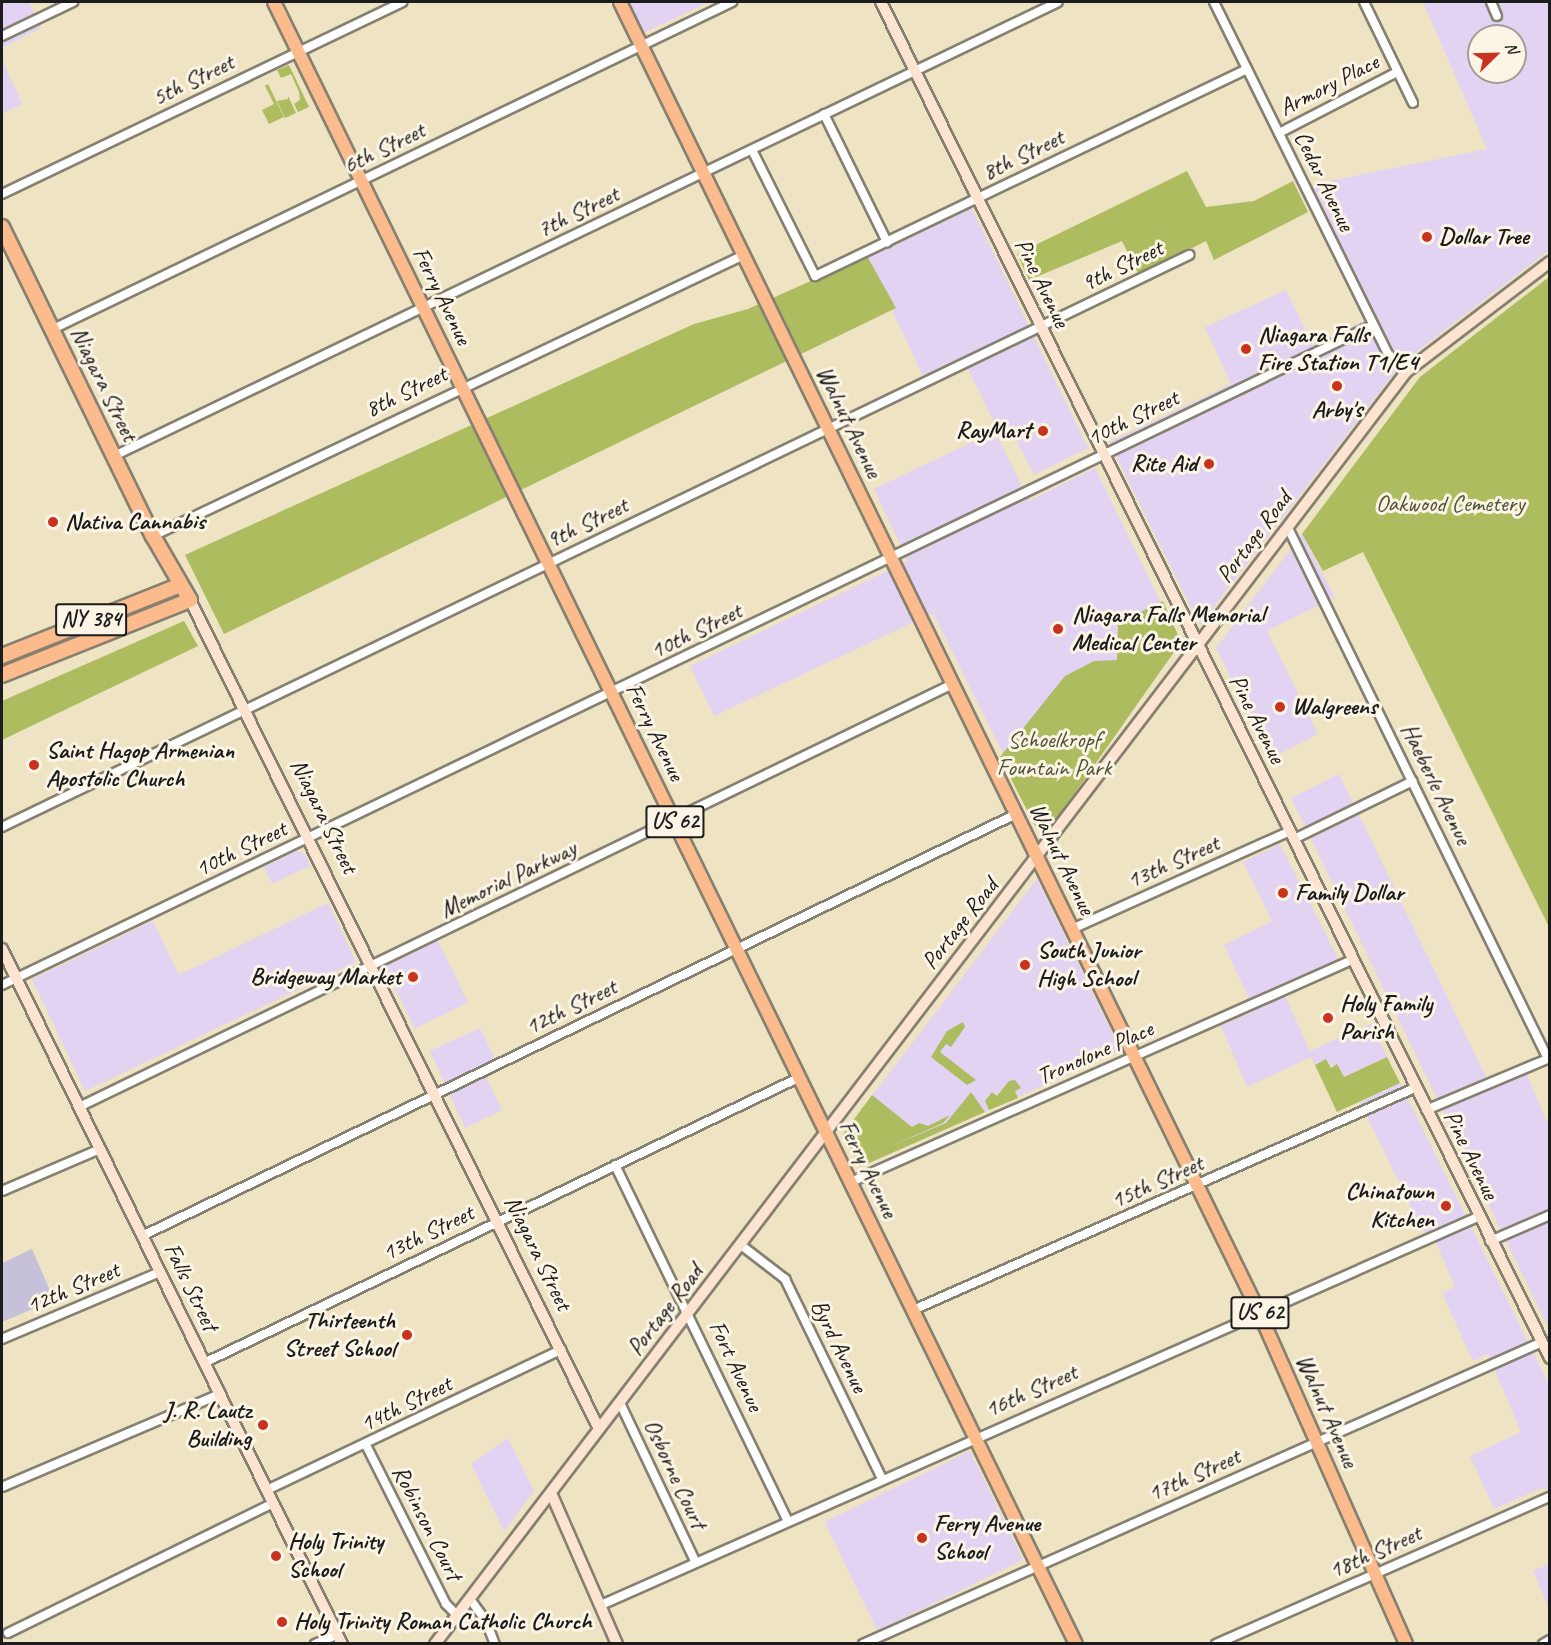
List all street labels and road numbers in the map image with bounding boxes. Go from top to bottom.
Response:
street label: 5th Street [147,48,239,112]
street label: Armory Place [1274,48,1384,122]
street label: 6th Street [338,116,430,180]
street label: 8th Street [977,123,1069,187]
street label: Cedar Avenue [1287,126,1361,236]
street label: 7th Street [532,180,624,244]
street label: Pine Avenue [1008,234,1076,332]
street label: 9th Street [1076,234,1168,298]
street label: Ferry Avenue [406,243,478,349]
street label: Niagara Street [64,322,144,446]
street label: 8th Street [360,360,452,424]
street label: Walnut Avenue [810,362,888,482]
street label: 10th Street [1082,383,1184,453]
street label: Portage Road [1210,485,1298,589]
street label: 9th Street [541,491,633,555]
street label: 10th Street [645,596,747,666]
road number: NY 384 [55,601,127,639]
street label: Pine Avenue [1223,670,1291,768]
street label: Ferry Avenue [619,679,691,785]
street label: Haeberle Avenue [1394,719,1478,849]
street label: Niagara Street [284,754,364,878]
street label: Walnut Avenue [1023,799,1101,919]
road number: US 62 [645,803,705,841]
street label: 10th Street [190,814,292,884]
street label: 13th Street [1122,829,1224,895]
street label: Memorial Parkway [435,833,581,925]
street label: Portage Road [916,873,1004,975]
street label: 12th Street [520,972,622,1042]
street label: Tronolone Place [1032,1015,1158,1091]
street label: Pine Avenue [1437,1106,1505,1204]
street label: Ferry Avenue [832,1116,904,1222]
street label: 15th Street [1106,1149,1208,1215]
street label: Niagara Street [498,1191,578,1315]
street label: 13th Street [377,1198,479,1268]
street label: Falls Street [157,1238,225,1336]
street label: 12th Street [22,1255,124,1321]
street label: Portage Road [621,1259,709,1361]
road number: US 62 [1230,1294,1290,1332]
street label: Byrd Avenue [804,1295,874,1397]
street label: Fort Avenue [703,1316,769,1416]
street label: Walnut Avenue [1289,1350,1365,1472]
street label: 16th Street [980,1358,1082,1424]
street label: 14th Street [355,1369,457,1439]
street label: Osborne Court [637,1415,713,1533]
street label: 17th Street [1143,1442,1245,1508]
street label: Robinson Court [386,1461,468,1585]
street label: 18th Street [1324,1519,1426,1585]

